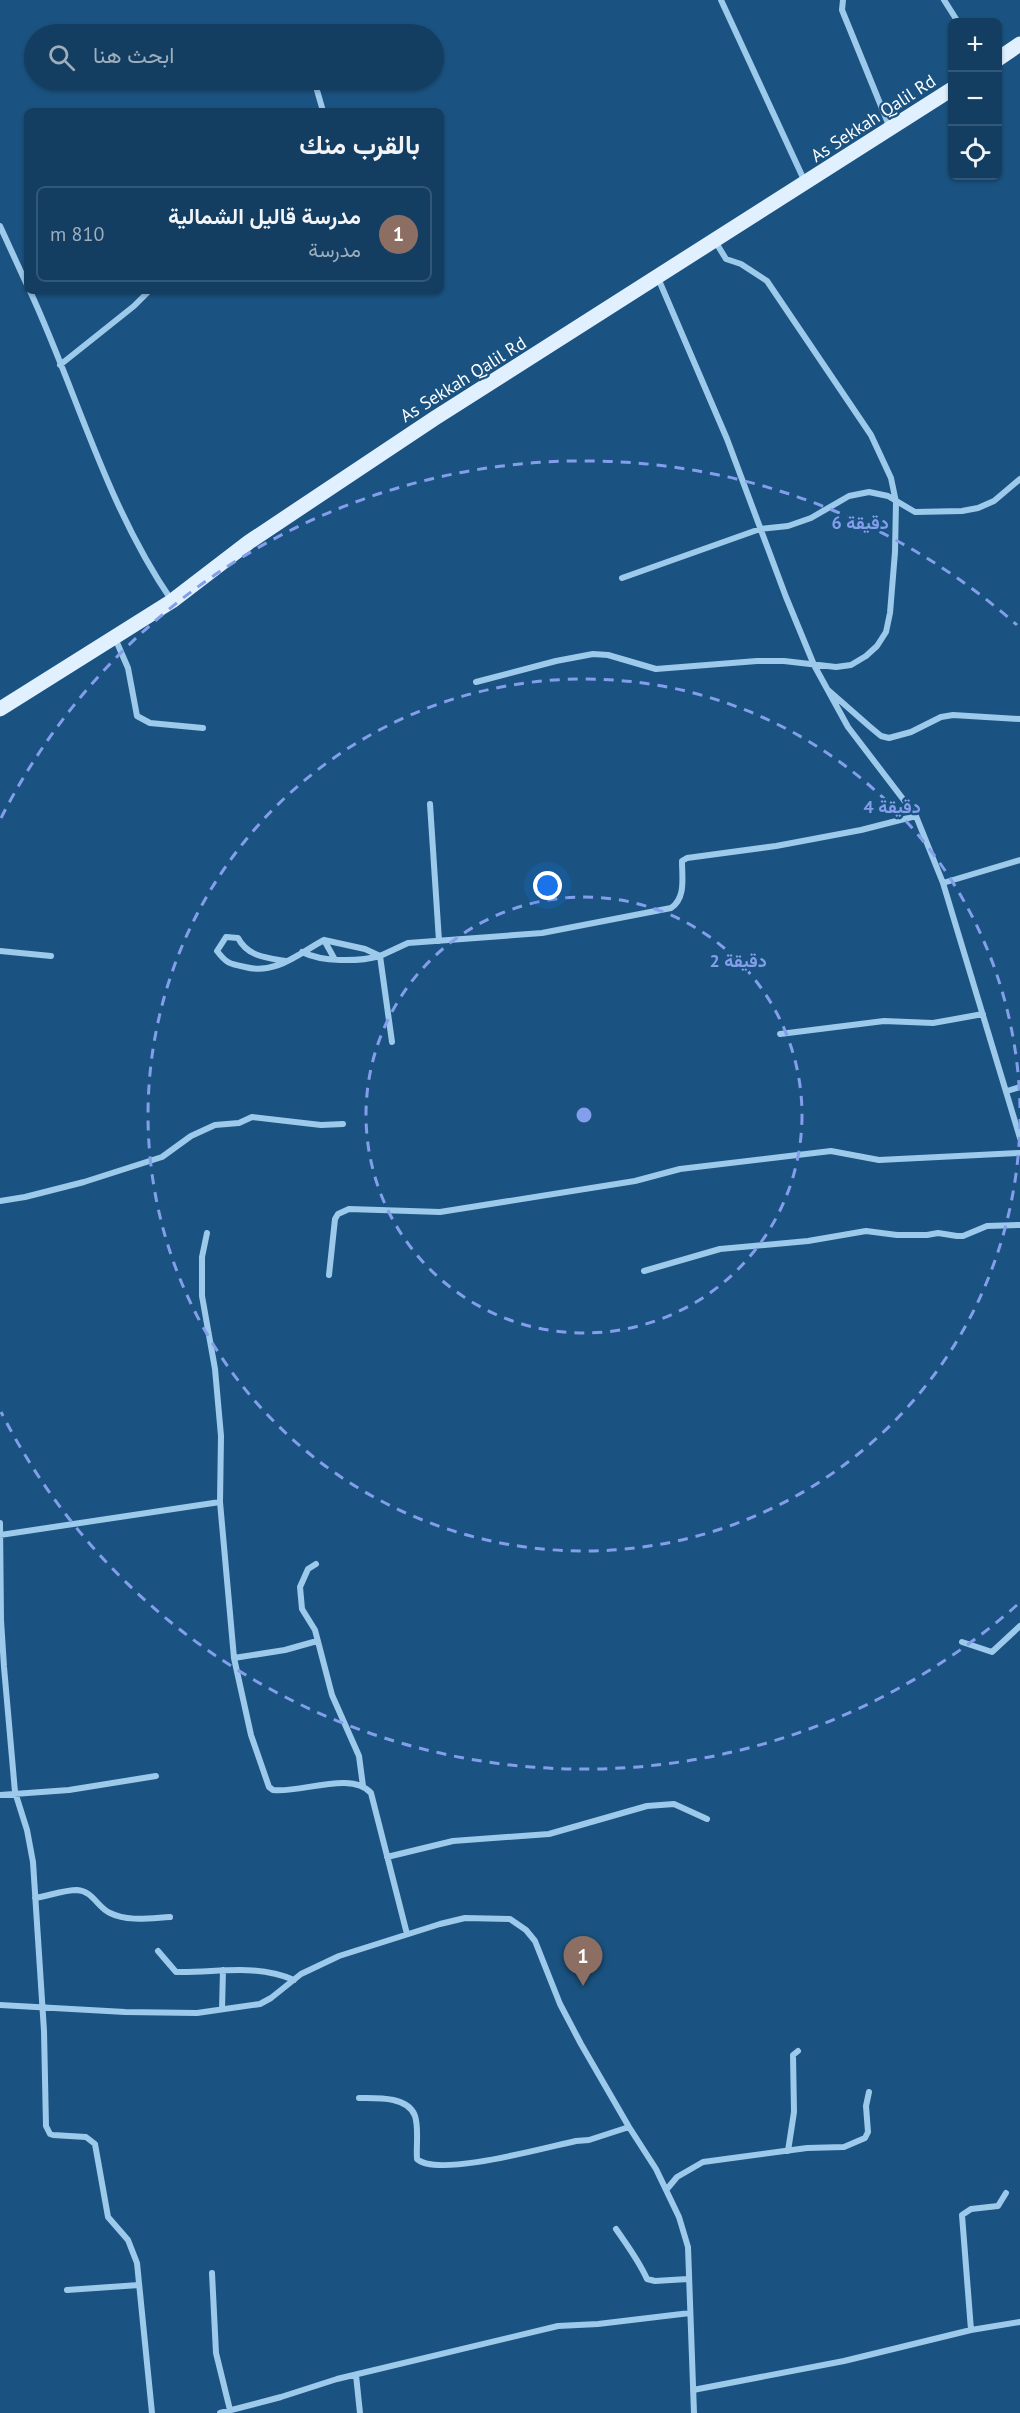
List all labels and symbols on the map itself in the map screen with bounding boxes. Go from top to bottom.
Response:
street label: As Sekkah Qalil Rd [806,69,940,167]
street label: As Sekkah Qalil Rd [396,331,530,427]
text: 6 دقيقة [831,511,889,534]
text: 4 دقيقة [863,795,921,818]
your location [533,871,562,900]
text: 2 دقيقة [709,949,767,972]
centre of rings [574,1105,594,1125]
pin: 1 [564,1936,602,1986]

